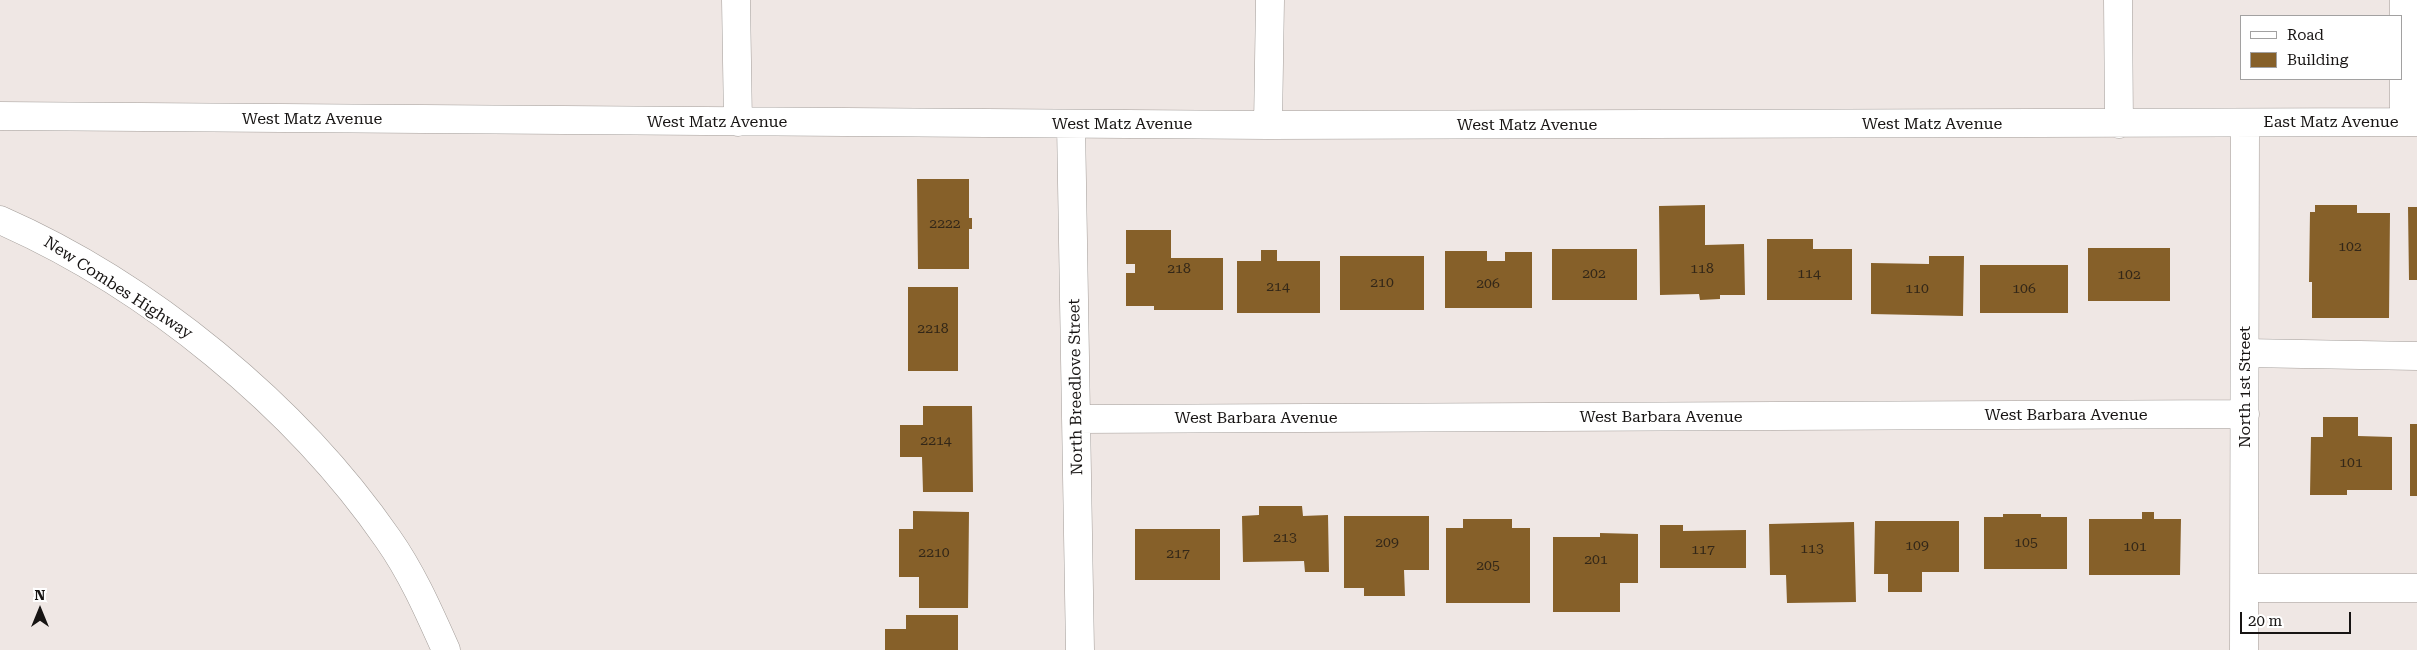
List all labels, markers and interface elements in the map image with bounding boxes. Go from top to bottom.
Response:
legend [2240,15,2402,80]
text: Road [2287,26,2324,44]
text: Building [2287,51,2348,69]
street label: West Matz Avenue [242,109,382,129]
street label: West Matz Avenue [647,112,787,132]
street label: East Matz Avenue [2263,112,2399,132]
street label: West Matz Avenue [1052,114,1192,134]
street label: West Matz Avenue [1862,114,2002,134]
street label: West Matz Avenue [1457,115,1597,135]
house number: 2222 [929,216,961,232]
street label: New Combes Highway [40,233,196,343]
house number: 102 [2338,239,2362,255]
house number: 218 [1167,261,1191,277]
house number: 118 [1690,261,1714,277]
house number: 202 [1582,266,1606,282]
house number: 114 [1797,266,1821,282]
house number: 102 [2117,267,2141,283]
house number: 210 [1370,275,1394,291]
house number: 206 [1476,276,1500,292]
house number: 214 [1266,279,1290,295]
house number: 110 [1905,281,1929,297]
house number: 106 [2012,281,2036,297]
street label: North Breedlove Street [1065,298,1087,476]
house number: 2218 [917,321,949,337]
street label: North 1st Street [2235,326,2255,448]
street label: West Barbara Avenue [1984,405,2148,425]
street label: West Barbara Avenue [1579,407,1743,427]
street label: West Barbara Avenue [1174,408,1338,428]
house number: 2214 [920,433,952,449]
house number: 101 [2339,455,2363,471]
house number: 213 [1273,530,1297,546]
house number: 209 [1375,535,1399,551]
house number: 105 [2014,535,2038,551]
house number: 109 [1905,538,1929,554]
house number: 101 [2123,539,2147,555]
house number: 113 [1800,541,1824,557]
house number: 117 [1691,542,1715,558]
house number: 2210 [918,545,950,561]
house number: 217 [1166,546,1190,562]
house number: 201 [1584,552,1608,568]
house number: 205 [1476,558,1500,574]
north arrow [15,585,65,635]
text: N [35,587,45,603]
scale bar [2242,602,2353,634]
text: 20 m [2248,612,2282,630]

